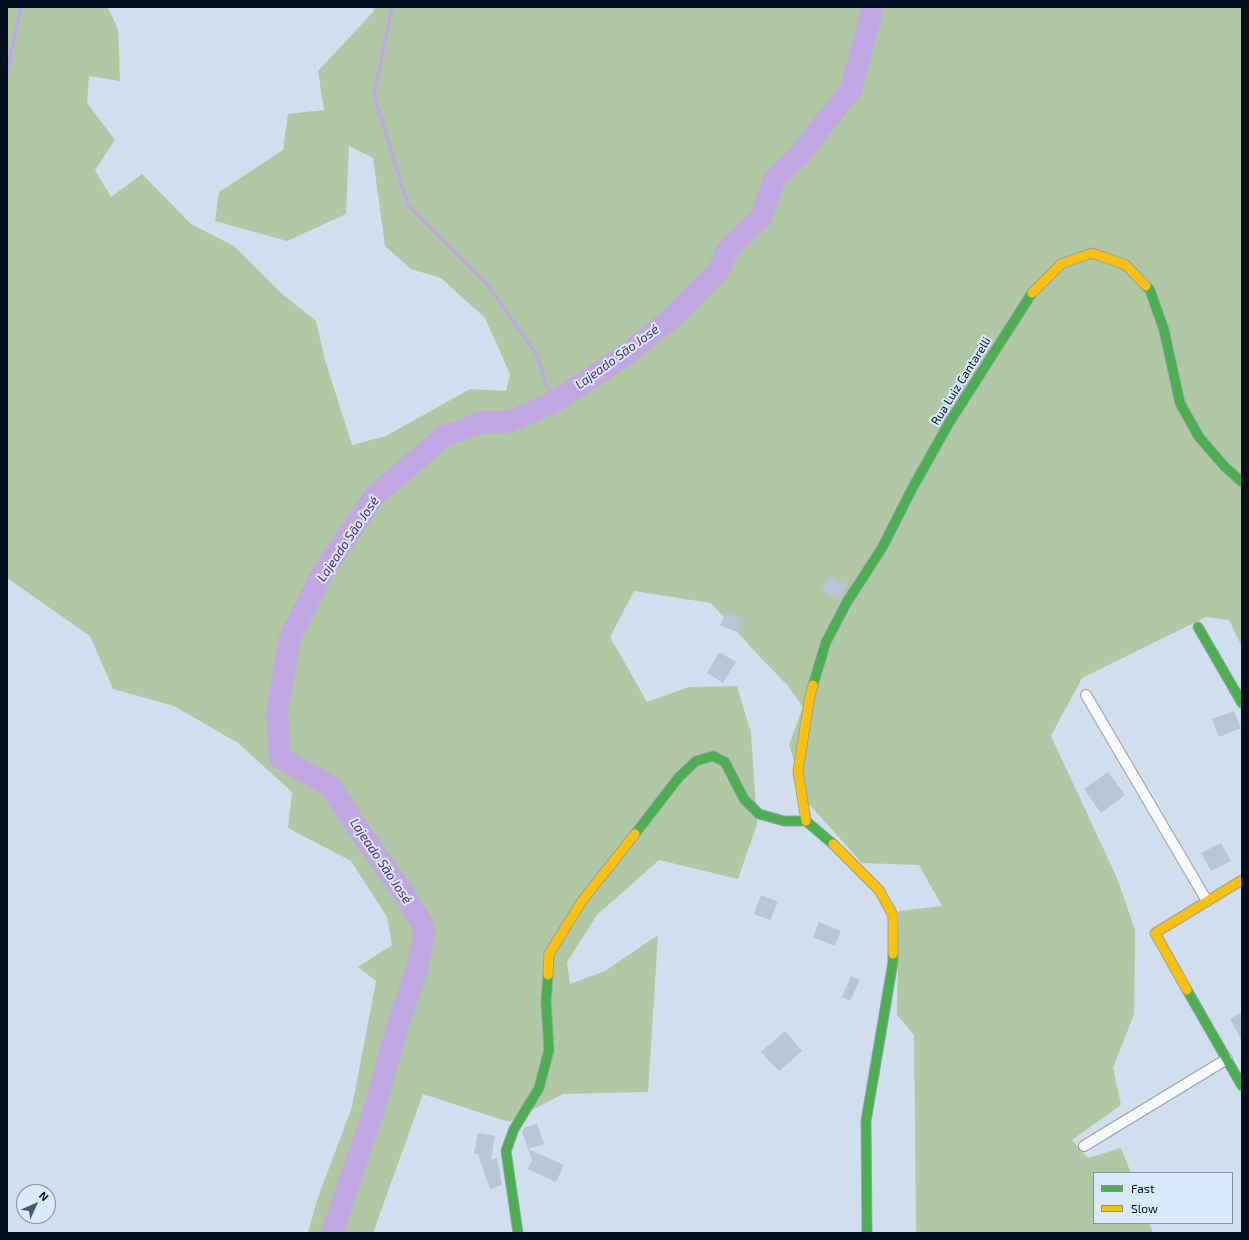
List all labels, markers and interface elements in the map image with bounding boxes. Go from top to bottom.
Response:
water label: Lajeado São José [572,321,662,393]
street label: Rua Luiz Cantarelli [928,334,994,428]
water label: Lajeado São José [314,493,382,585]
water label: Lajeado São José [347,815,415,907]
legend [1093,1172,1233,1224]
text: Fast [1131,1181,1154,1195]
north arrow [16,1184,56,1224]
text: N [37,1188,52,1203]
text: Slow [1131,1201,1158,1215]

